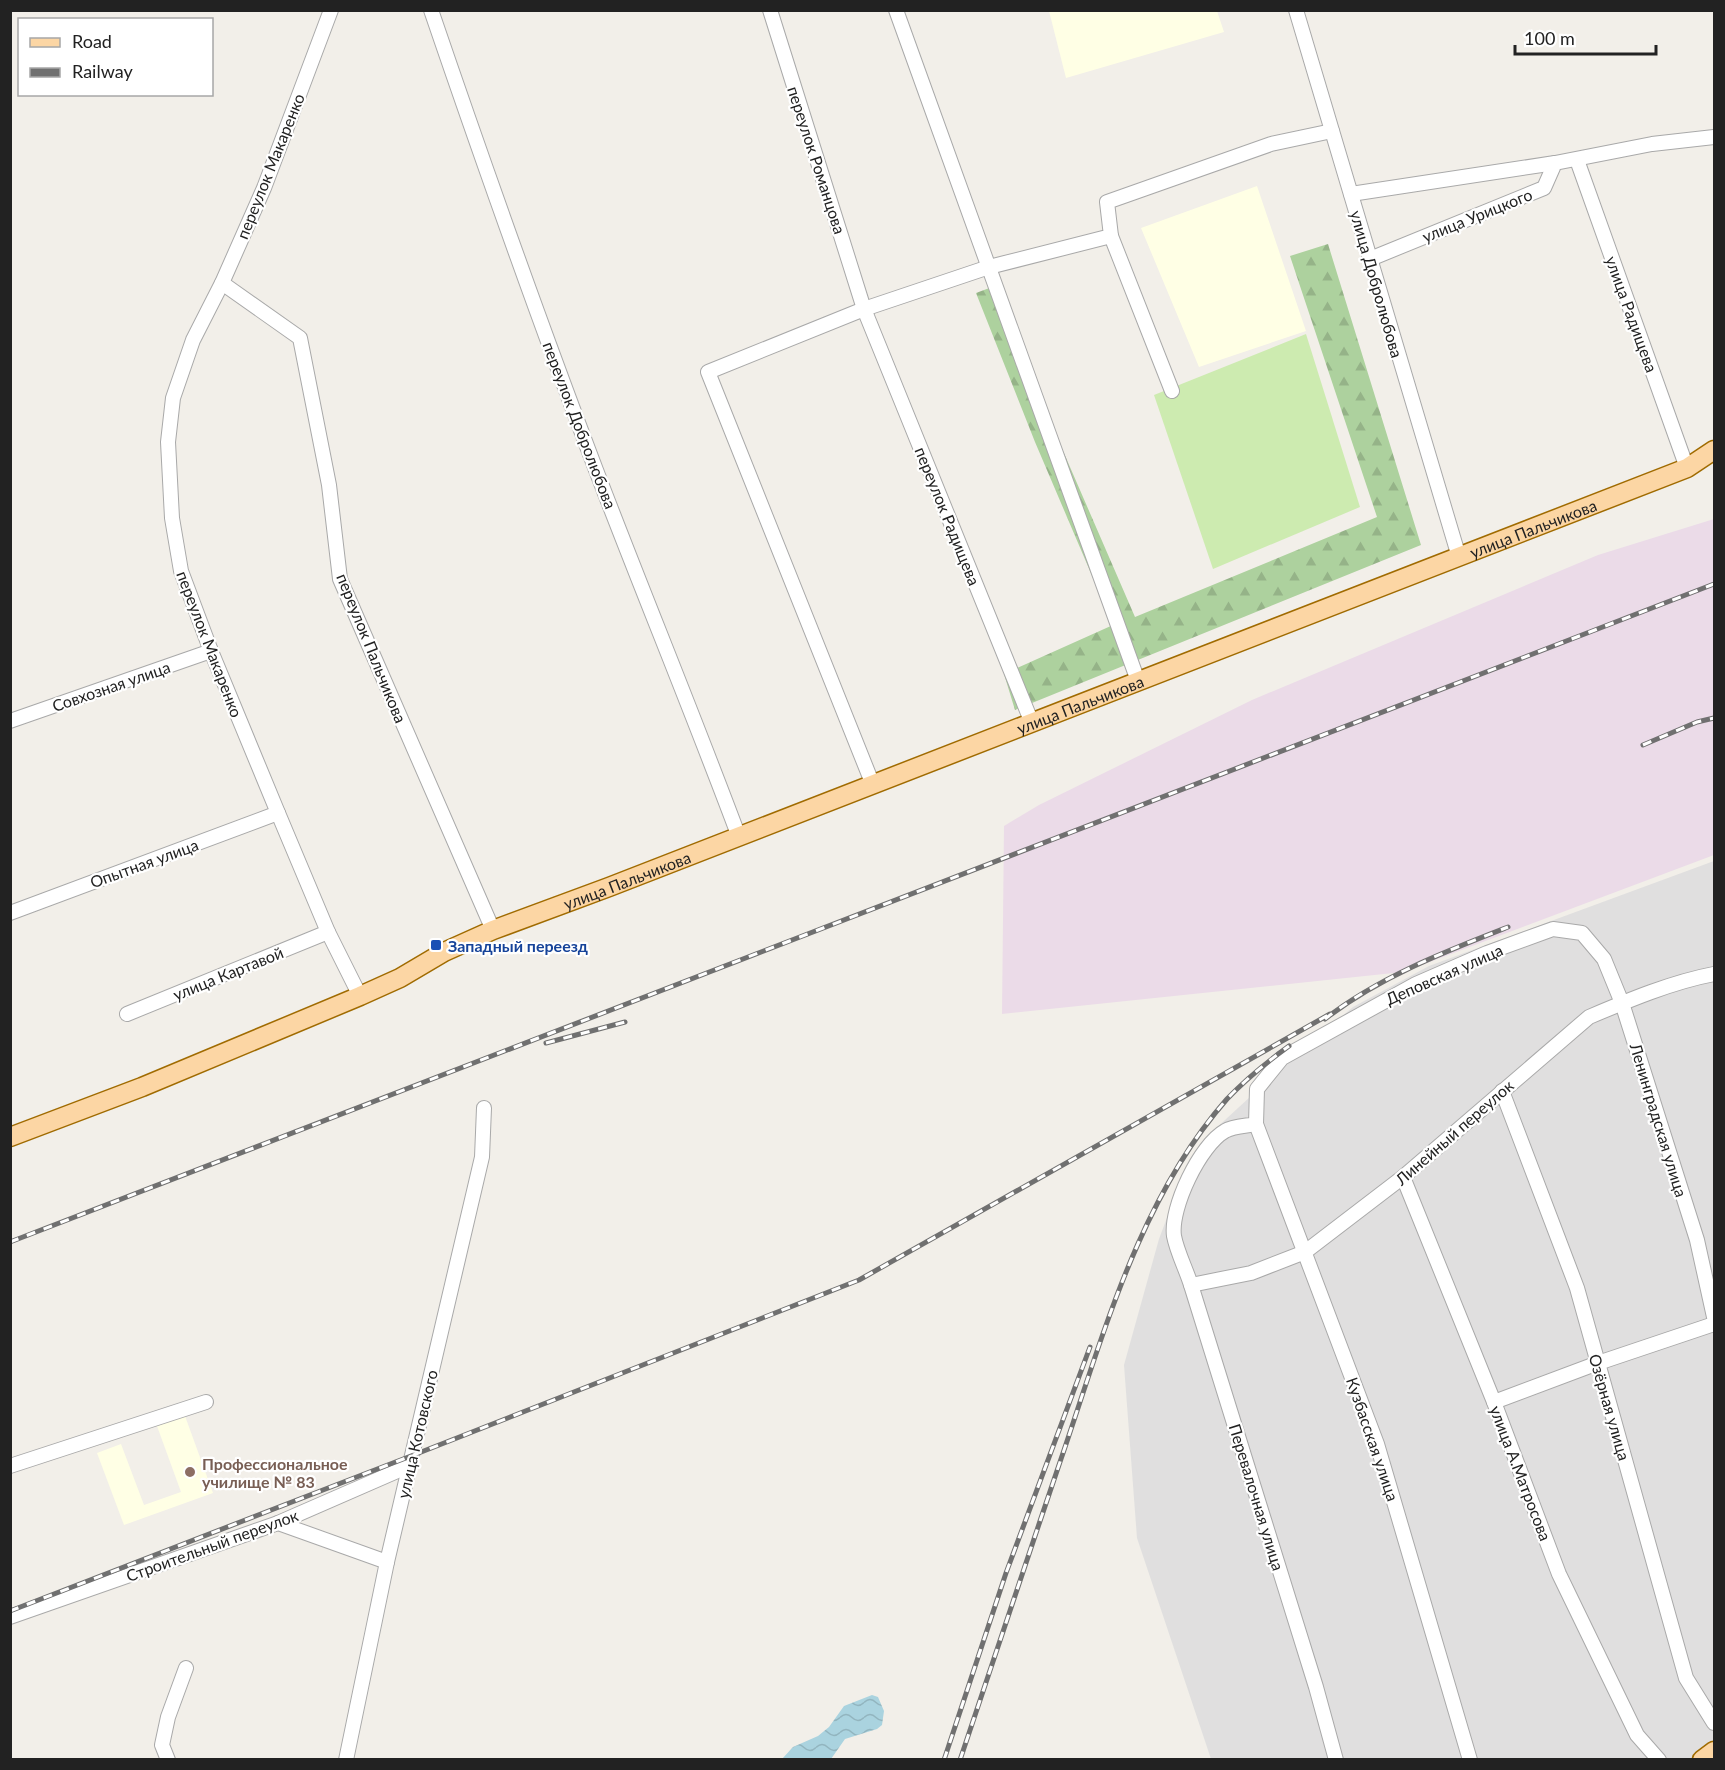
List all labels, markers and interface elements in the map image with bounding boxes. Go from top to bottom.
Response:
legend [18,18,213,96]
scale bar [1515,18,1656,56]
text: 100 m [1524,27,1575,49]
text: Road [72,30,112,52]
text: Railway [72,60,133,82]
street label: переулок Романцова [784,84,850,236]
street label: переулок Макаренко [232,90,308,242]
street label: улица Урицкого [1419,184,1535,246]
street label: улица Добролюбова [1347,208,1407,360]
street label: улица Радищева [1602,253,1662,375]
street label: переулок Добролюбова [539,339,621,511]
street label: переулок Радищева [912,444,984,588]
street label: улица Пальчикова [1467,495,1599,561]
street label: переулок Макаренко [173,568,247,720]
street label: переулок Пальчикова [333,570,411,726]
street label: Совхозная улица [49,657,173,715]
street label: улица Пальчикова [1014,671,1146,737]
street label: Опытная улица [87,835,201,891]
street label: улица Пальчикова [561,847,693,913]
place label: Западный переезд [448,936,588,955]
marker: Западный переезд [429,938,443,952]
street label: Деповская улица [1383,940,1505,1008]
street label: улица Картавой [170,942,286,1004]
street label: Ленинградская улица [1626,1040,1691,1199]
street label: Линейный переулок [1390,1075,1517,1189]
street label: Озёрная улица [1586,1352,1634,1462]
street label: улица Котовского [393,1368,441,1500]
street label: Кузбасская улица [1343,1375,1403,1503]
street label: улица А.Матросова [1486,1403,1556,1543]
street label: Перевалочная улица [1226,1421,1288,1573]
place label: Профессиональное училище № 83 [202,1454,348,1491]
marker: Профессиональное училище № 83 [183,1465,197,1479]
street label: Строительный переулок [123,1505,301,1585]

